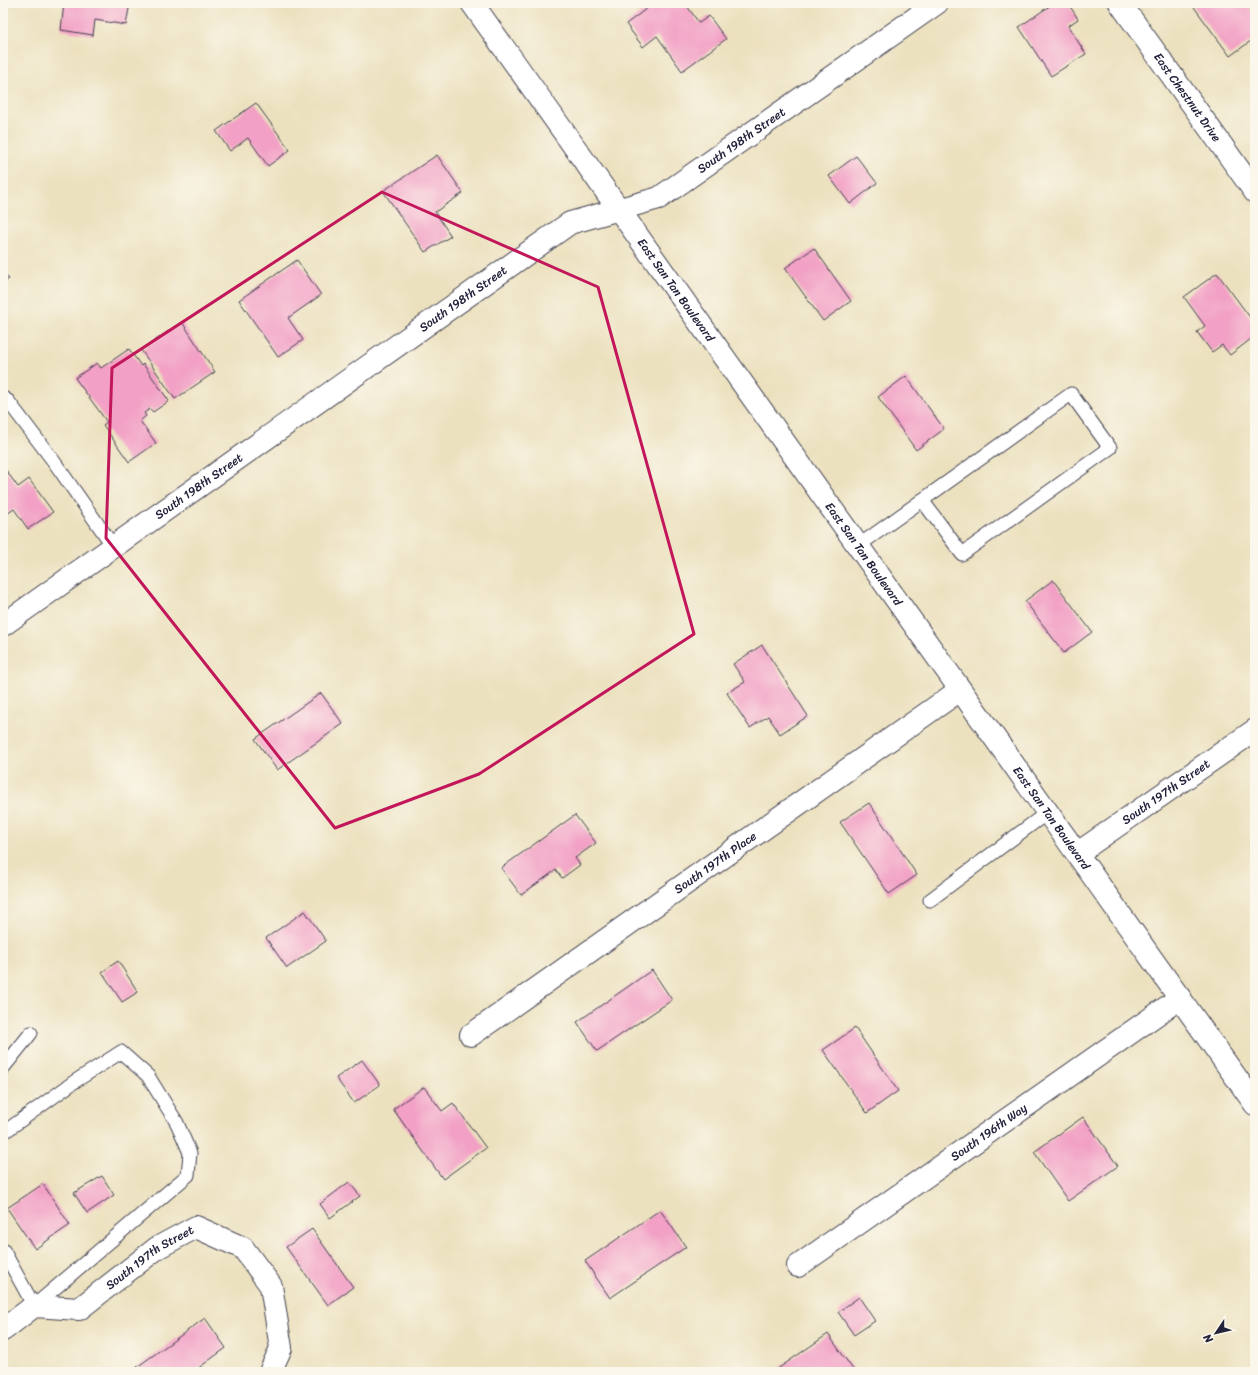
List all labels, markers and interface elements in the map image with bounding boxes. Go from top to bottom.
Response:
street label: East Chestnut Drive [1148,48,1227,147]
street label: South 198th Street [692,101,790,179]
street label: East San Tan Boulevard [631,233,721,347]
street label: South 198th Street [414,260,512,338]
street label: South 198th Street [150,447,248,525]
street label: East San Tan Boulevard [819,497,909,611]
street label: South 197th Street [1117,753,1215,831]
street label: East San Tan Boulevard [1007,761,1097,875]
street label: South 197th Place [669,826,761,900]
street label: South 196th Way [946,1097,1032,1167]
street label: South 197th Street [100,1219,198,1296]
north arrow [1196,1313,1236,1353]
text: N [1198,1330,1219,1348]

